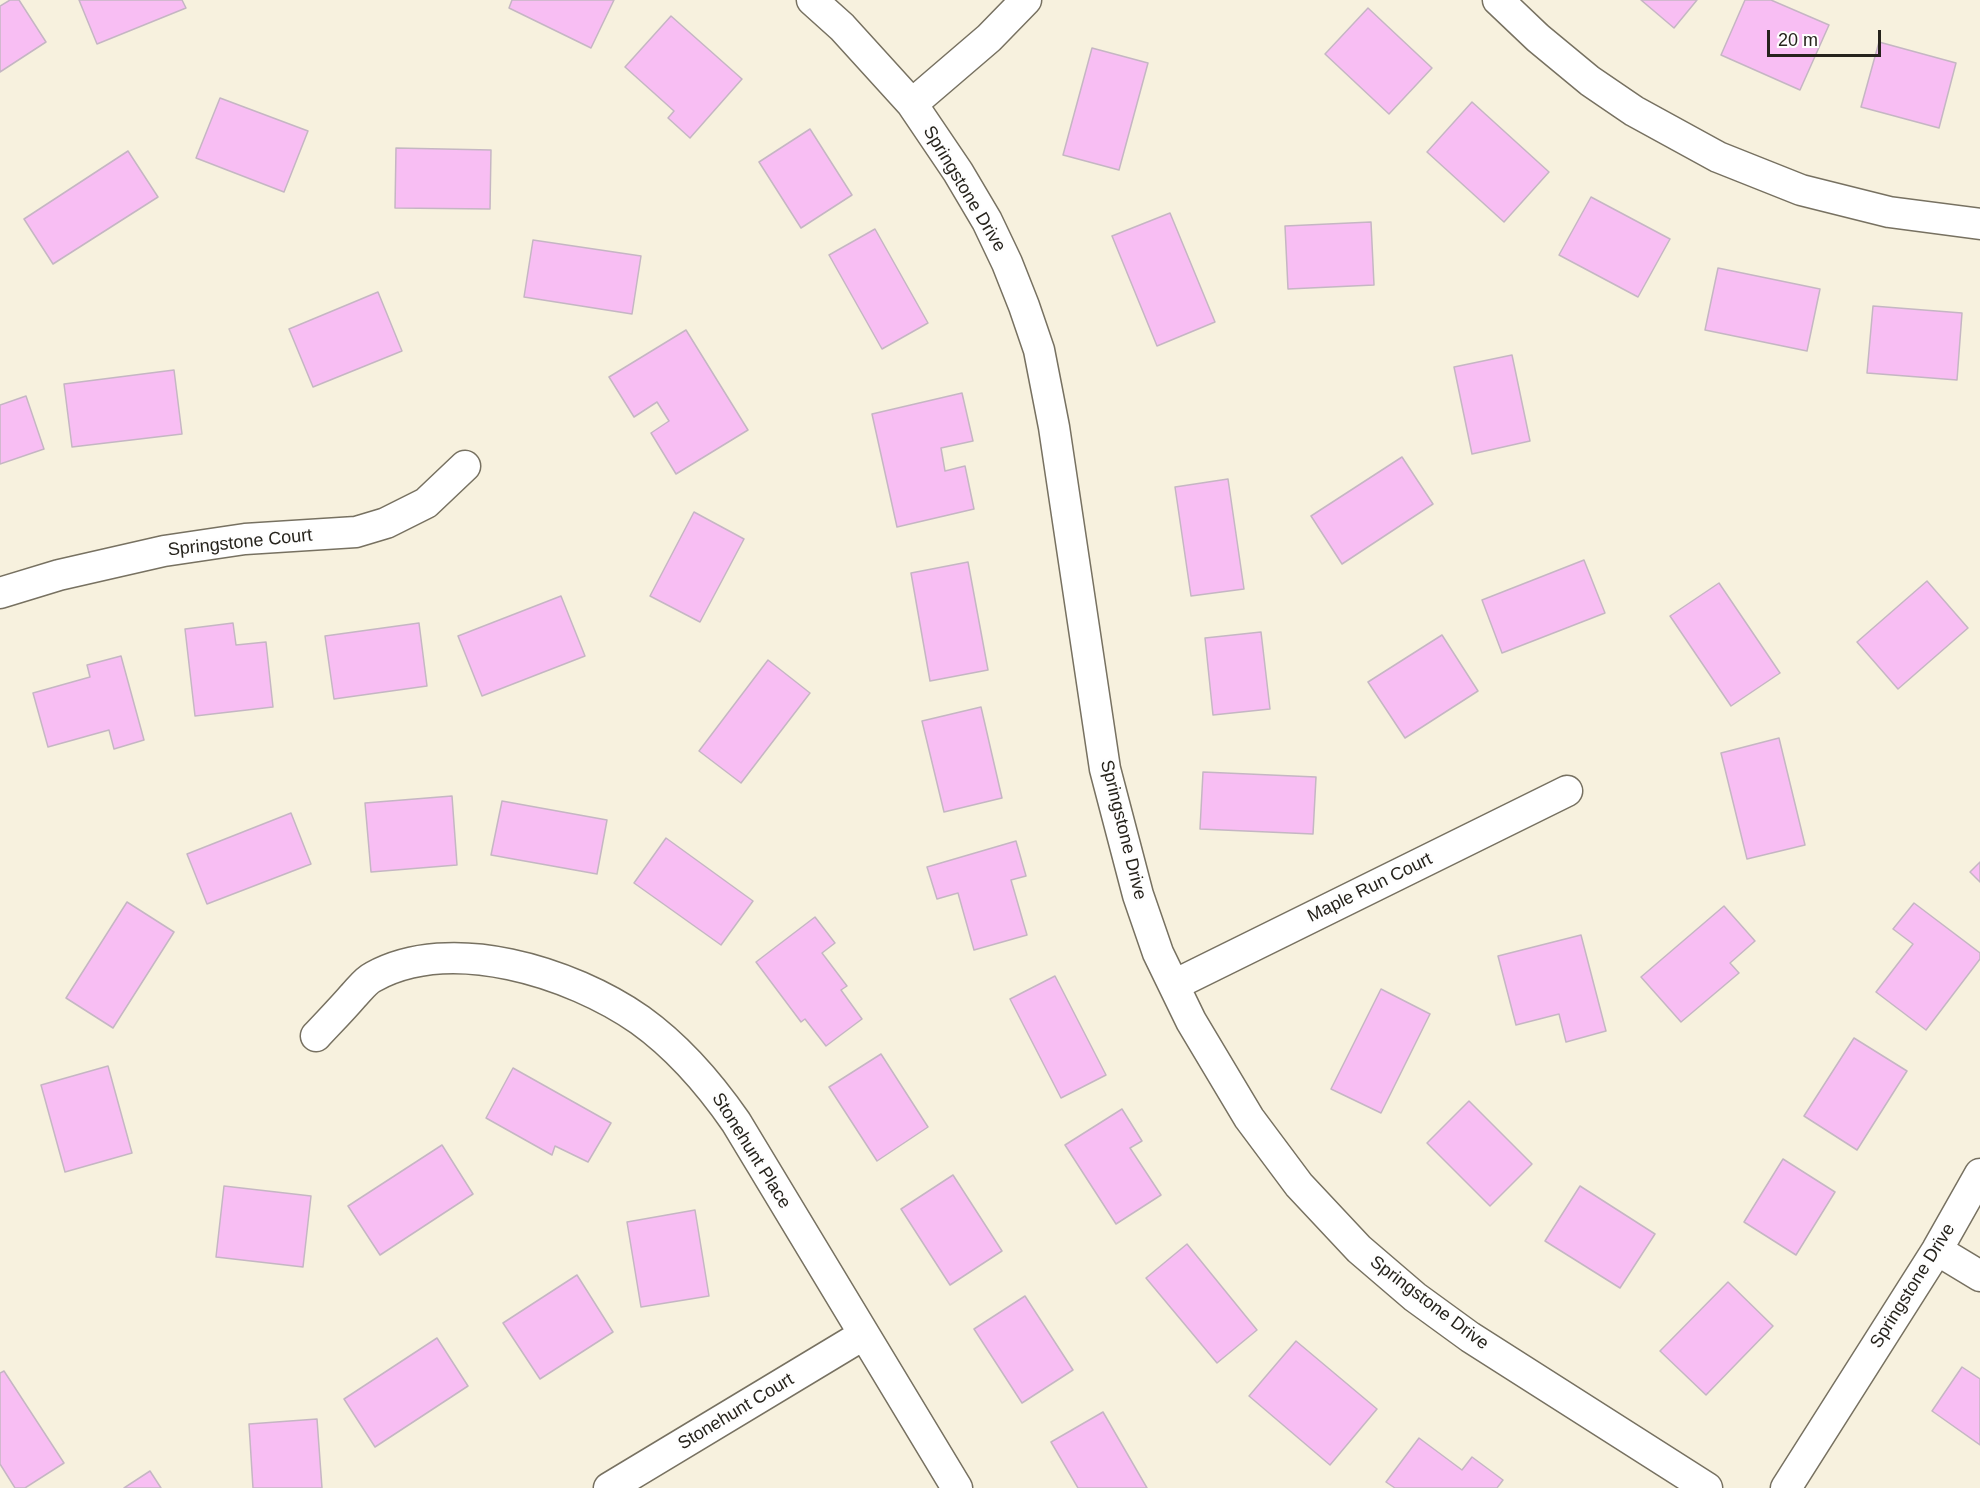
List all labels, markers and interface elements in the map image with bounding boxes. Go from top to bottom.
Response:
scale bar [1770,18,1884,56]
text: 20 m [1778,30,1818,50]
street label: Springstone Drive [918,122,1010,256]
street label: Springstone Court [167,525,313,561]
street label: Springstone Drive [1095,758,1151,902]
street label: Maple Run Court [1304,848,1436,928]
street label: Stonehunt Place [707,1089,795,1213]
street label: Springstone Drive [1866,1220,1960,1352]
street label: Springstone Drive [1365,1251,1493,1355]
street label: Stonehunt Court [674,1369,798,1455]

